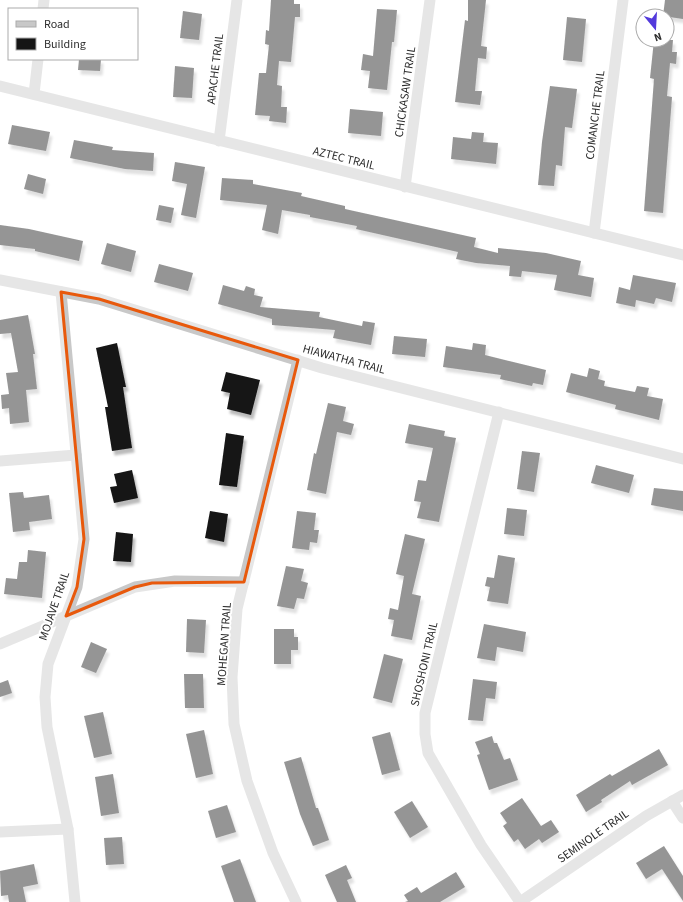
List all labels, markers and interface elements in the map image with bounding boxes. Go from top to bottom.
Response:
legend [8,8,138,60]
north arrow [635,8,675,48]
text: Road [44,16,70,33]
text: N [652,29,664,45]
street label: APACHE TRAIL [203,32,228,105]
text: Building [44,36,86,53]
street label: CHICKASAW TRAIL [391,45,420,139]
street label: COMANCHE TRAIL [582,69,609,161]
street label: AZTEC TRAIL [311,143,377,174]
street label: HIAWATHA TRAIL [301,340,387,379]
street label: MOJAVE TRAIL [35,569,74,643]
street label: MOHEGAN TRAIL [213,602,236,686]
street label: SHOSHONI TRAIL [406,620,443,708]
street label: SEMINOLE TRAIL [554,805,633,867]

